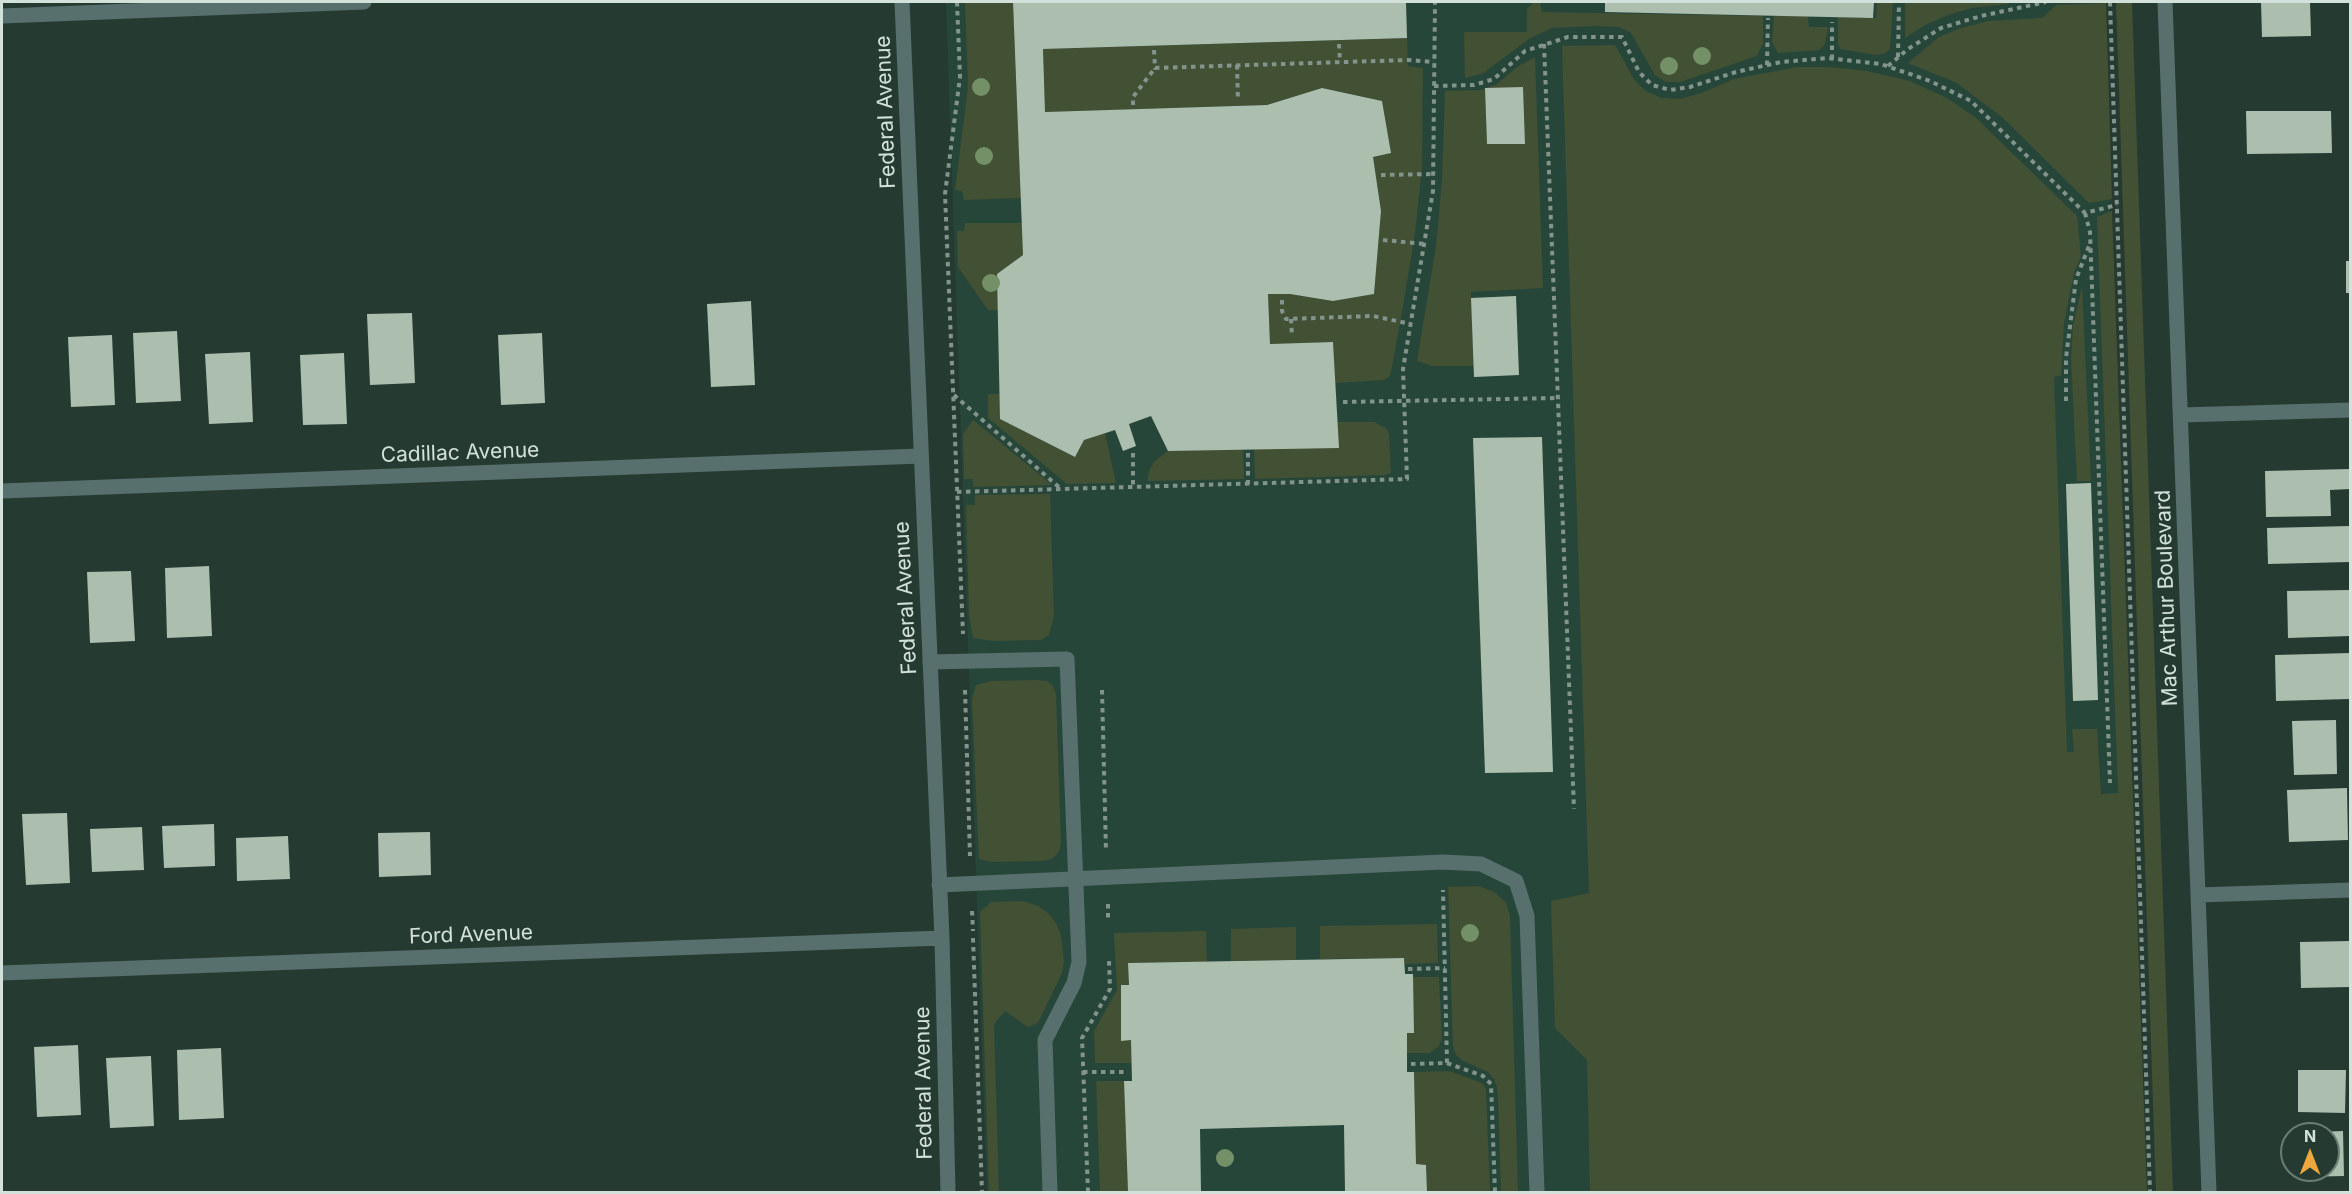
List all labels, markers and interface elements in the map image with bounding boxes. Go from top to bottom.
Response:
street label: Federal Avenue [871,35,901,189]
street label: Cadillac Avenue [380,438,540,468]
street label: Mac Arthur Boulevard [2151,489,2183,707]
street label: Federal Avenue [889,521,923,675]
street label: Ford Avenue [408,920,534,950]
street label: Federal Avenue [910,1006,938,1160]
north arrow [2280,1122,2340,1182]
text: N [2304,1126,2316,1146]

